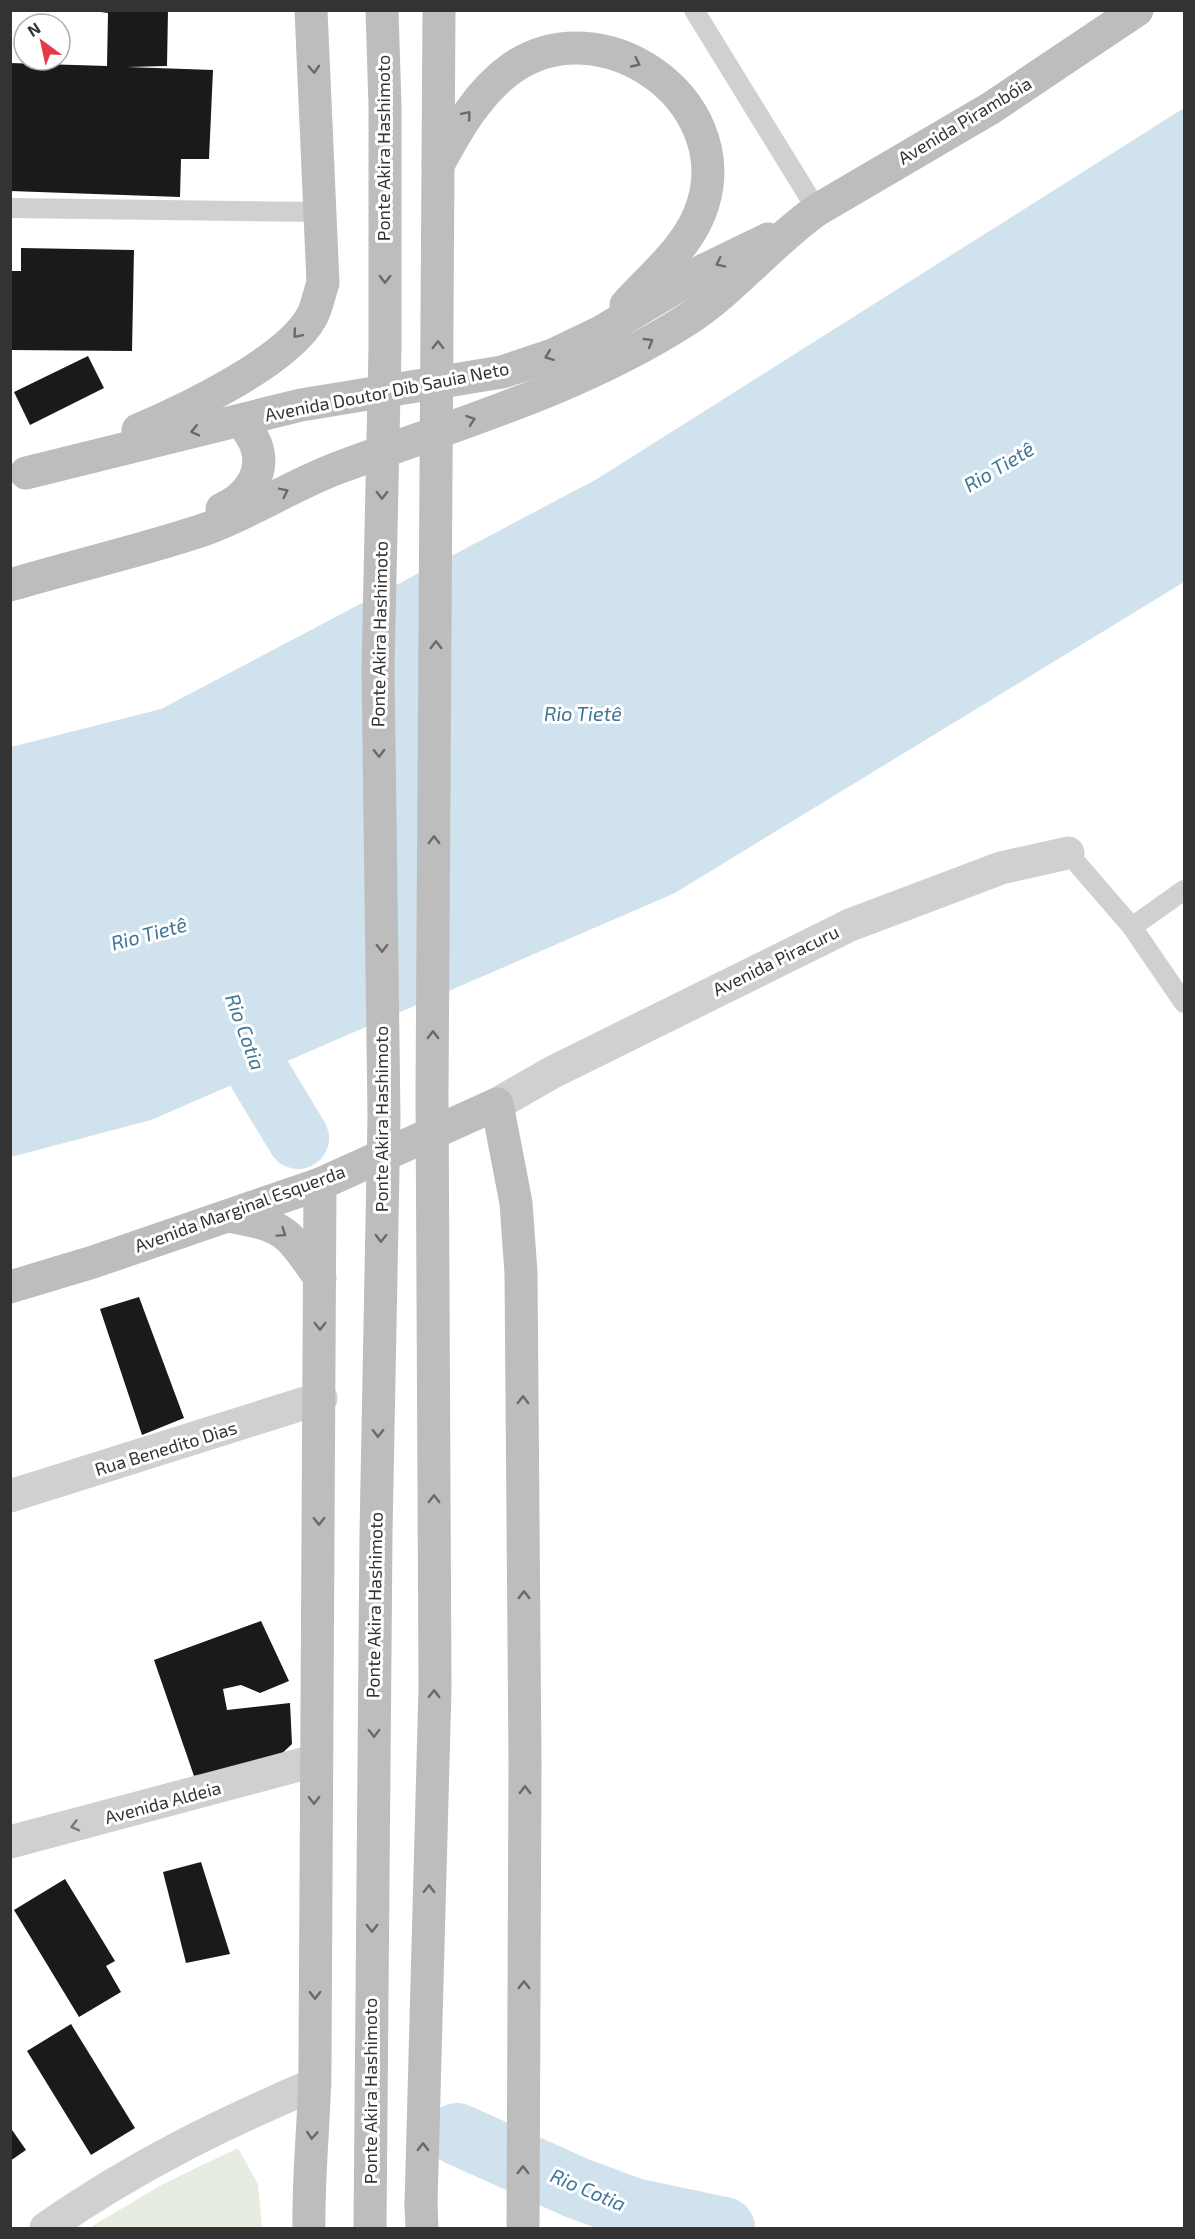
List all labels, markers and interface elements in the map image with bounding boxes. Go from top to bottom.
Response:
north arrow [12,12,72,72]
text: N [24,18,44,40]
street label: Ponte Akira Hashimoto [372,55,394,241]
one-way arrow [629,56,640,68]
one-way arrow [308,64,321,73]
street label: Avenida Pirambóia [894,72,1035,169]
one-way arrow [460,111,471,122]
one-way arrow [715,255,726,267]
one-way arrow [379,274,391,283]
one-way arrow [293,327,304,338]
one-way arrow [643,338,653,349]
one-way arrow [432,340,444,349]
one-way arrow [544,349,555,362]
street label: Avenida Doutor Dib Sauia Neto [263,357,511,425]
one-way arrow [465,414,476,427]
one-way arrow [190,424,200,437]
water label: Rio Tietê [959,436,1038,496]
one-way arrow [277,487,288,499]
one-way arrow [375,490,388,499]
street label: Ponte Akira Hashimoto [366,541,392,727]
one-way arrow [430,640,442,649]
water label: Rio Tietê [544,701,622,725]
one-way arrow [373,748,385,757]
one-way arrow [428,835,440,844]
water label: Rio Tietê [108,911,190,955]
street label: Avenida Piracuru [709,920,842,1000]
one-way arrow [375,943,388,952]
water label: Rio Cotia [221,990,271,1073]
street label: Ponte Akira Hashimoto [370,1026,392,1212]
one-way arrow [427,1030,439,1039]
street label: Avenida Marginal Esquerda [131,1160,348,1256]
one-way arrow [276,1225,287,1236]
one-way arrow [375,1234,388,1243]
one-way arrow [314,1322,326,1331]
one-way arrow [517,1396,529,1405]
street label: Rua Benedito Dias [92,1416,239,1480]
one-way arrow [371,1429,384,1438]
one-way arrow [428,1494,440,1503]
street label: Ponte Akira Hashimoto [361,1512,387,1698]
one-way arrow [312,1517,325,1526]
one-way arrow [518,1591,530,1600]
one-way arrow [428,1689,441,1698]
one-way arrow [368,1728,380,1737]
street label: Avenida Aldeia [102,1776,223,1828]
one-way arrow [519,1786,531,1795]
one-way arrow [308,1796,321,1805]
one-way arrow [71,1818,81,1831]
one-way arrow [423,1884,436,1893]
one-way arrow [366,1923,378,1932]
one-way arrow [518,1981,530,1990]
one-way arrow [309,1991,321,2000]
street label: Ponte Akira Hashimoto [359,1998,381,2184]
one-way arrow [305,2131,318,2140]
one-way arrow [417,2142,429,2151]
water label: Rio Cotia [547,2163,630,2216]
one-way arrow [517,2166,529,2175]

